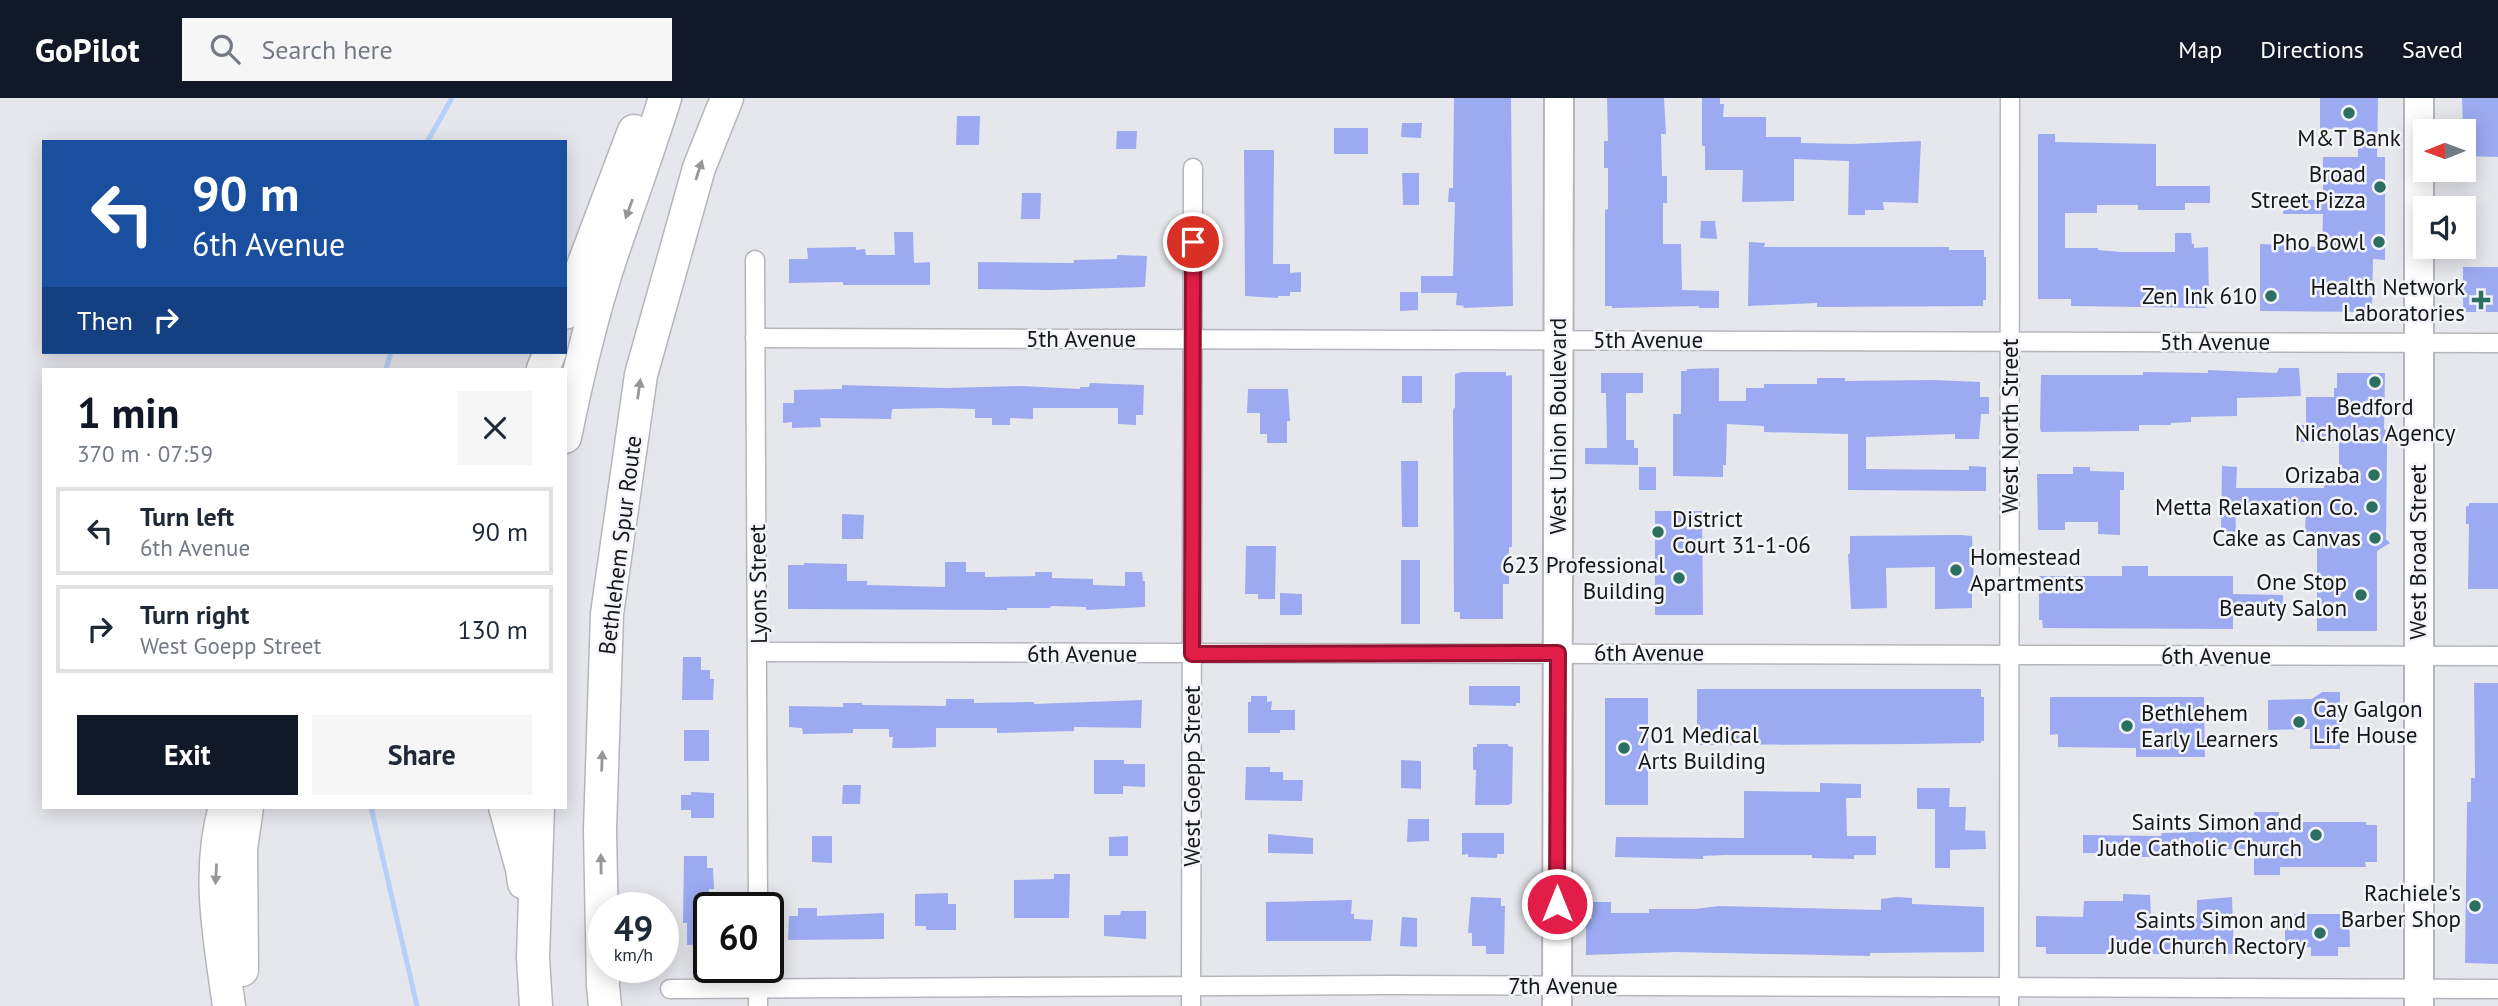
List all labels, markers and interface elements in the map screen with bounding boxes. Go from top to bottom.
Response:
search box [182,18,672,81]
text: GoPilot [35,28,140,71]
icon: search [206,30,244,68]
text: Search here [262,33,393,66]
text: Map [2178,34,2222,65]
text: Directions [2260,34,2364,65]
text: Saved [2402,34,2463,65]
marker: M&T Bank [2341,105,2357,121]
north arrow [2413,119,2476,182]
map controls [2413,119,2476,259]
place label: M&T Bank [2297,123,2401,152]
one-way arrow [694,159,705,180]
place label: Broad Street Pizza [2250,159,2366,214]
text: 90 m [192,161,299,225]
icon: left [77,168,168,259]
marker: Broad Street Pizza [2372,179,2388,195]
button: sound [2413,196,2476,259]
one-way arrow [623,199,634,220]
pin [1163,212,1223,272]
text: 6th Avenue [192,223,345,265]
icon: arrive [1174,223,1212,261]
place label: Pho Bowl [2272,227,2365,256]
marker: Pho Bowl [2371,234,2387,250]
place label: Health Network Laboratories [2310,272,2465,327]
place label: Zen Ink 610 [2142,281,2257,310]
marker: Zen Ink 610 [2263,288,2279,304]
marker: Health Network Laboratories [2471,290,2491,310]
icon: right [147,301,185,339]
text: Then [77,304,133,337]
street label: West Union Boulevard [1543,318,1572,534]
street label: 5th Avenue [1026,324,1136,353]
street label: 5th Avenue [1593,325,1703,354]
street label: 5th Avenue [2160,327,2270,356]
street label: West North Street [1995,338,2024,513]
marker: Bedford Nicholas Agency [2367,374,2383,390]
one-way arrow [634,378,645,400]
text: 1 min [77,385,179,440]
button: close [458,391,532,465]
place label: Bedford Nicholas Agency [2295,392,2456,447]
street label: Bethlehem Spur Route [592,434,647,656]
text: 370 m · 07:59 [77,439,213,468]
place label: Orizaba [2285,460,2360,489]
street label: West Broad Street [2403,464,2432,640]
marker: Orizaba [2366,467,2382,483]
place label: Metta Relaxation Co. [2155,492,2358,521]
marker: Metta Relaxation Co. [2364,499,2380,515]
text: Turn left [140,500,234,533]
place label: District Court 31-1-06 [1672,504,1811,559]
icon: left [81,512,119,550]
text: 90 m [472,515,528,548]
place label: Cake as Canvas [2212,523,2361,552]
street label: Lyons Street [742,524,773,644]
marker: District Court 31-1-06 [1650,524,1666,540]
marker: Cake as Canvas [2367,530,2383,546]
text: 6th Avenue [140,533,250,562]
place label: Homestead Apartments [1970,542,2084,597]
place label: 623 Professional Building [1502,550,1665,605]
marker: Homestead Apartments [1948,562,1964,578]
place label: One Stop Beauty Salon [2219,567,2347,622]
marker: 623 Professional Building [1671,570,1687,586]
marker: One Stop Beauty Salon [2353,587,2369,603]
text: Turn right [140,598,249,631]
icon: right [81,610,119,648]
text: 130 m [457,613,528,646]
text: West Goepp Street [140,631,321,660]
street label: 6th Avenue [1594,638,1704,667]
street label: 6th Avenue [1027,639,1137,668]
street label: 6th Avenue [2161,641,2271,670]
street label: West Goepp Street [1177,685,1206,867]
place label: Cay Galgon Life House [2313,694,2423,749]
place label: Bethlehem Early Learners [2141,698,2279,753]
marker: Cay Galgon Life House [2291,714,2307,730]
button: Exit [77,715,298,795]
button: Share [312,715,532,795]
marker: Bethlehem Early Learners [2119,718,2135,734]
place label: 701 Medical Arts Building [1638,720,1766,775]
marker: 701 Medical Arts Building [1616,740,1632,756]
one-way arrow [596,750,608,772]
place label: Saints Simon and Jude Catholic Church [2097,807,2302,862]
marker: Saints Simon and Jude Catholic Church [2308,827,2324,843]
one-way arrow [595,853,606,875]
one-way arrow [210,863,221,885]
position arrow [1520,867,1594,941]
place label: Rachiele's Barber Shop [2341,878,2461,933]
speed limit sign: 60 [693,892,784,983]
marker: Rachiele's Barber Shop [2467,898,2483,914]
text: 49 [614,905,653,951]
place label: Saints Simon and Jude Church Rectory [2108,905,2306,960]
marker: Saints Simon and Jude Church Rectory [2312,925,2328,941]
text: km/h [614,943,653,966]
street label: 7th Avenue [1508,971,1618,1000]

